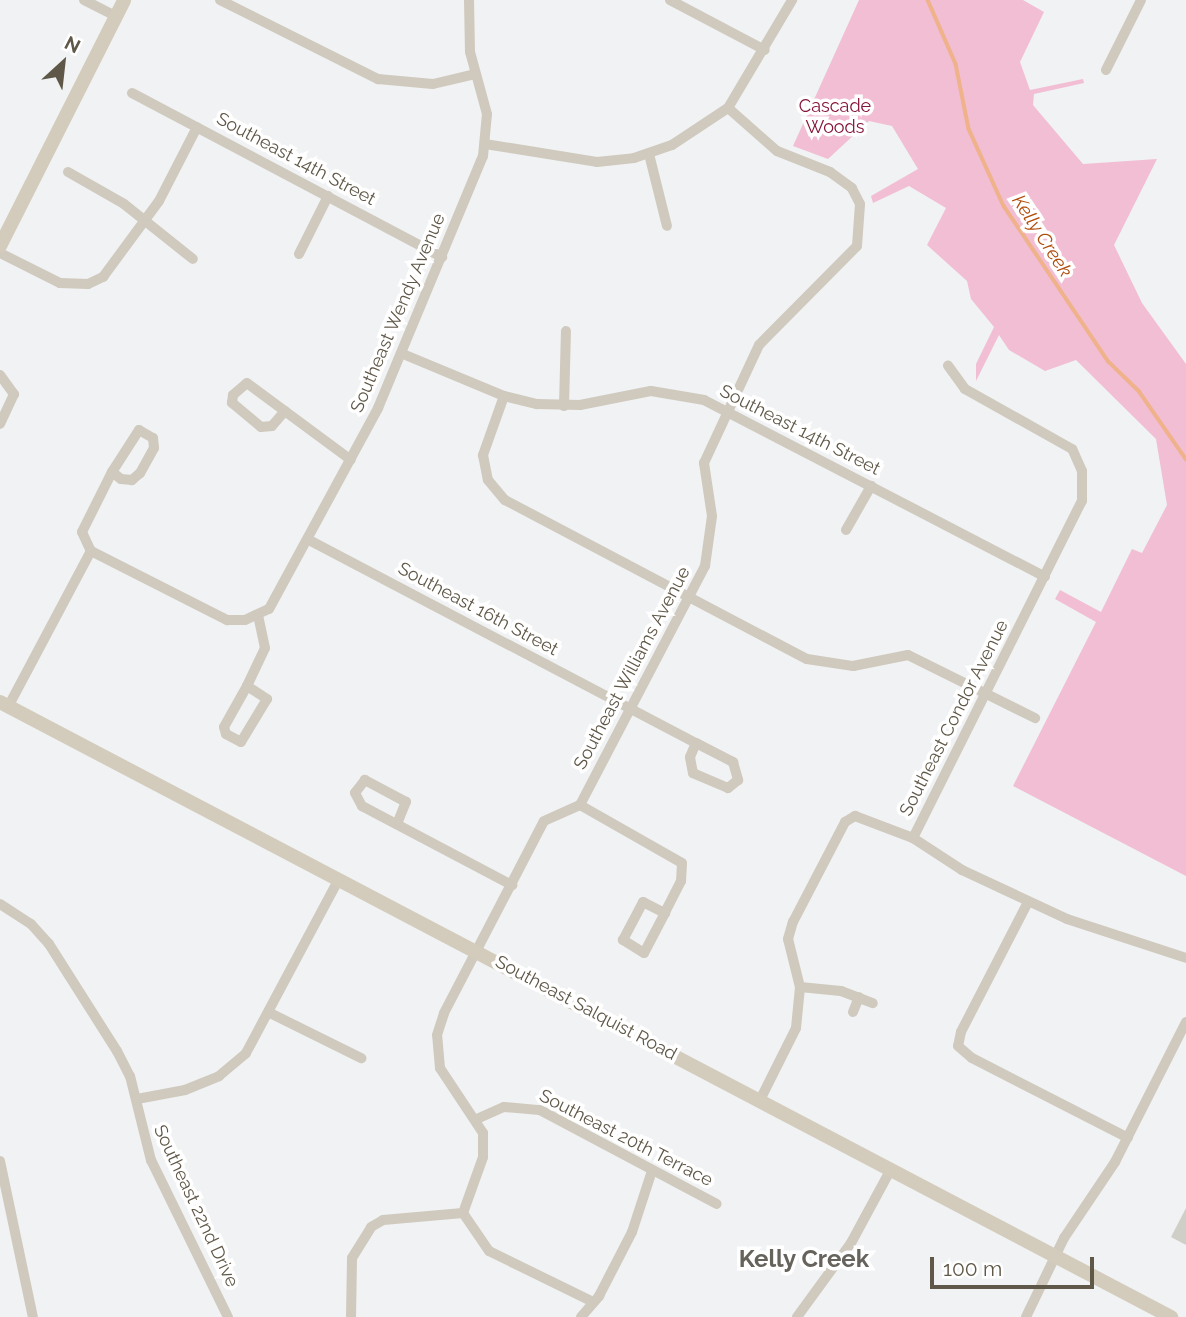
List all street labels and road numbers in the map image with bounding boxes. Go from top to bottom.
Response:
street label: Southeast 14th Street [213,108,379,210]
street label: Southeast Wendy Avenue [346,209,450,417]
street label: Southeast 14th Street [716,380,884,480]
street label: Southeast 16th Street [394,558,562,660]
street label: Southeast Williams Avenue [569,562,695,774]
street label: Southeast Condor Avenue [895,616,1013,820]
street label: Southeast Salquist Road [492,951,680,1065]
street label: Southeast 20th Terrace [535,1085,717,1191]
street label: Southeast 22nd Drive [149,1121,243,1291]

